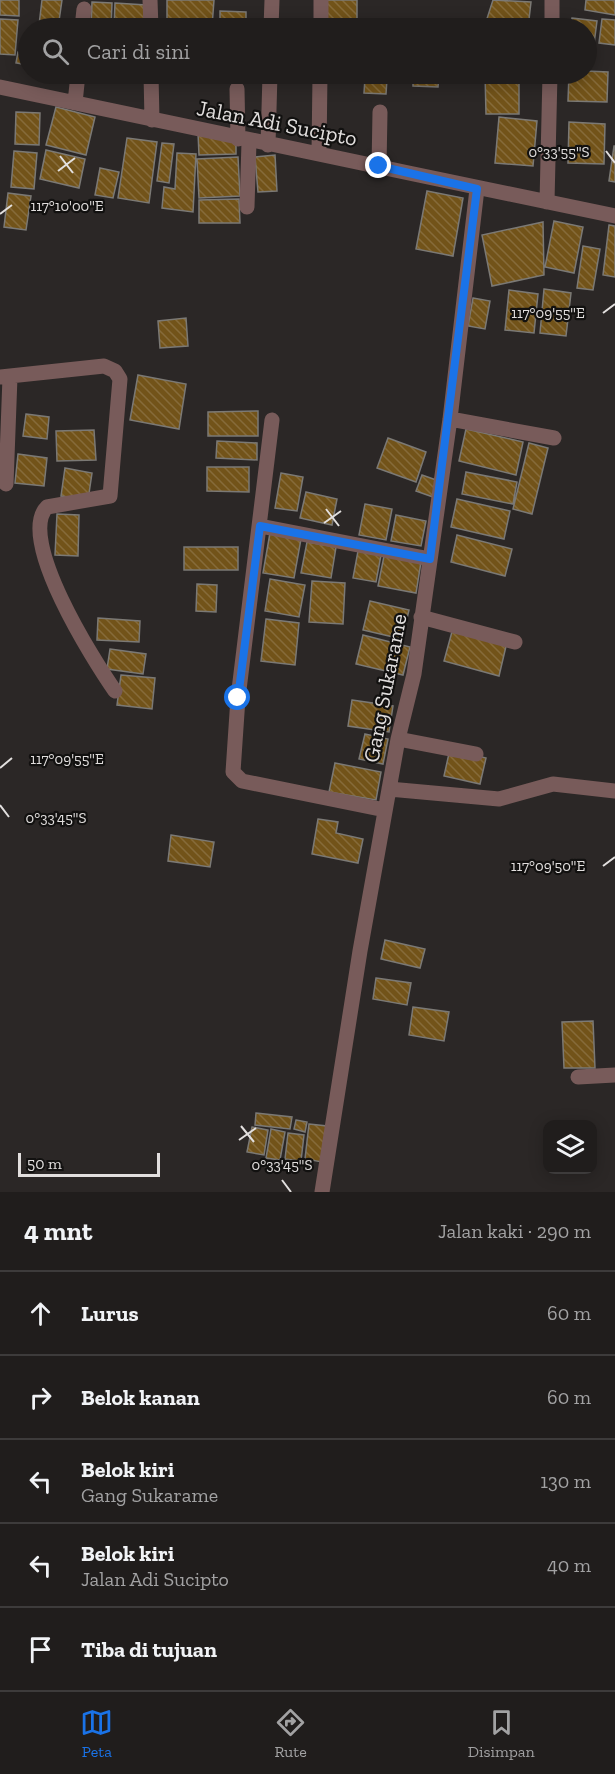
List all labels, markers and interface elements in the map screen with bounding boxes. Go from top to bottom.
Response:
search box [18,18,597,84]
icon: search [39,35,72,68]
text: Cari di sini [87,38,190,65]
street label: Jalan Adi Sucipto [195,94,359,152]
text: 0°33'55"S [528,143,590,161]
route end [365,152,391,178]
text: 117°10'00"E [30,197,104,215]
text: 117°09'55"E [511,304,585,322]
street label: Gang Sukarame [357,611,413,765]
route start [224,684,250,710]
text: 117°09'55"E [30,750,104,768]
text: 0°33'45"S [26,809,86,827]
text: 117°09'50"E [511,857,585,875]
map controls [543,1120,597,1174]
button: layers [543,1120,597,1174]
scale bar [18,1150,160,1178]
text: 50 m [27,1154,62,1173]
text: 0°33'45"S [252,1156,312,1174]
text: 4 mnt [24,1215,92,1247]
text: Jalan kaki · 290 m [438,1219,591,1243]
icon: ahead [24,1297,57,1330]
text: Lurus [81,1300,139,1327]
text: 60 m [547,1301,591,1325]
icon: right [24,1381,57,1414]
text: Belok kanan [81,1384,200,1411]
text: 60 m [547,1385,591,1409]
text: Belok kiri [81,1456,174,1483]
icon: left [24,1465,57,1498]
text: 130 m [540,1469,591,1493]
text: Gang Sukarame [81,1483,218,1507]
text: Belok kiri [81,1540,174,1567]
icon: left [24,1549,57,1582]
text: 40 m [547,1553,591,1577]
text: Jalan Adi Sucipto [81,1567,229,1591]
icon: arrive [24,1633,57,1666]
text: Tiba di tujuan [81,1636,217,1663]
tab: Peta [80,1706,113,1761]
tab: Rute [274,1706,307,1761]
tab: Disimpan [468,1706,535,1761]

